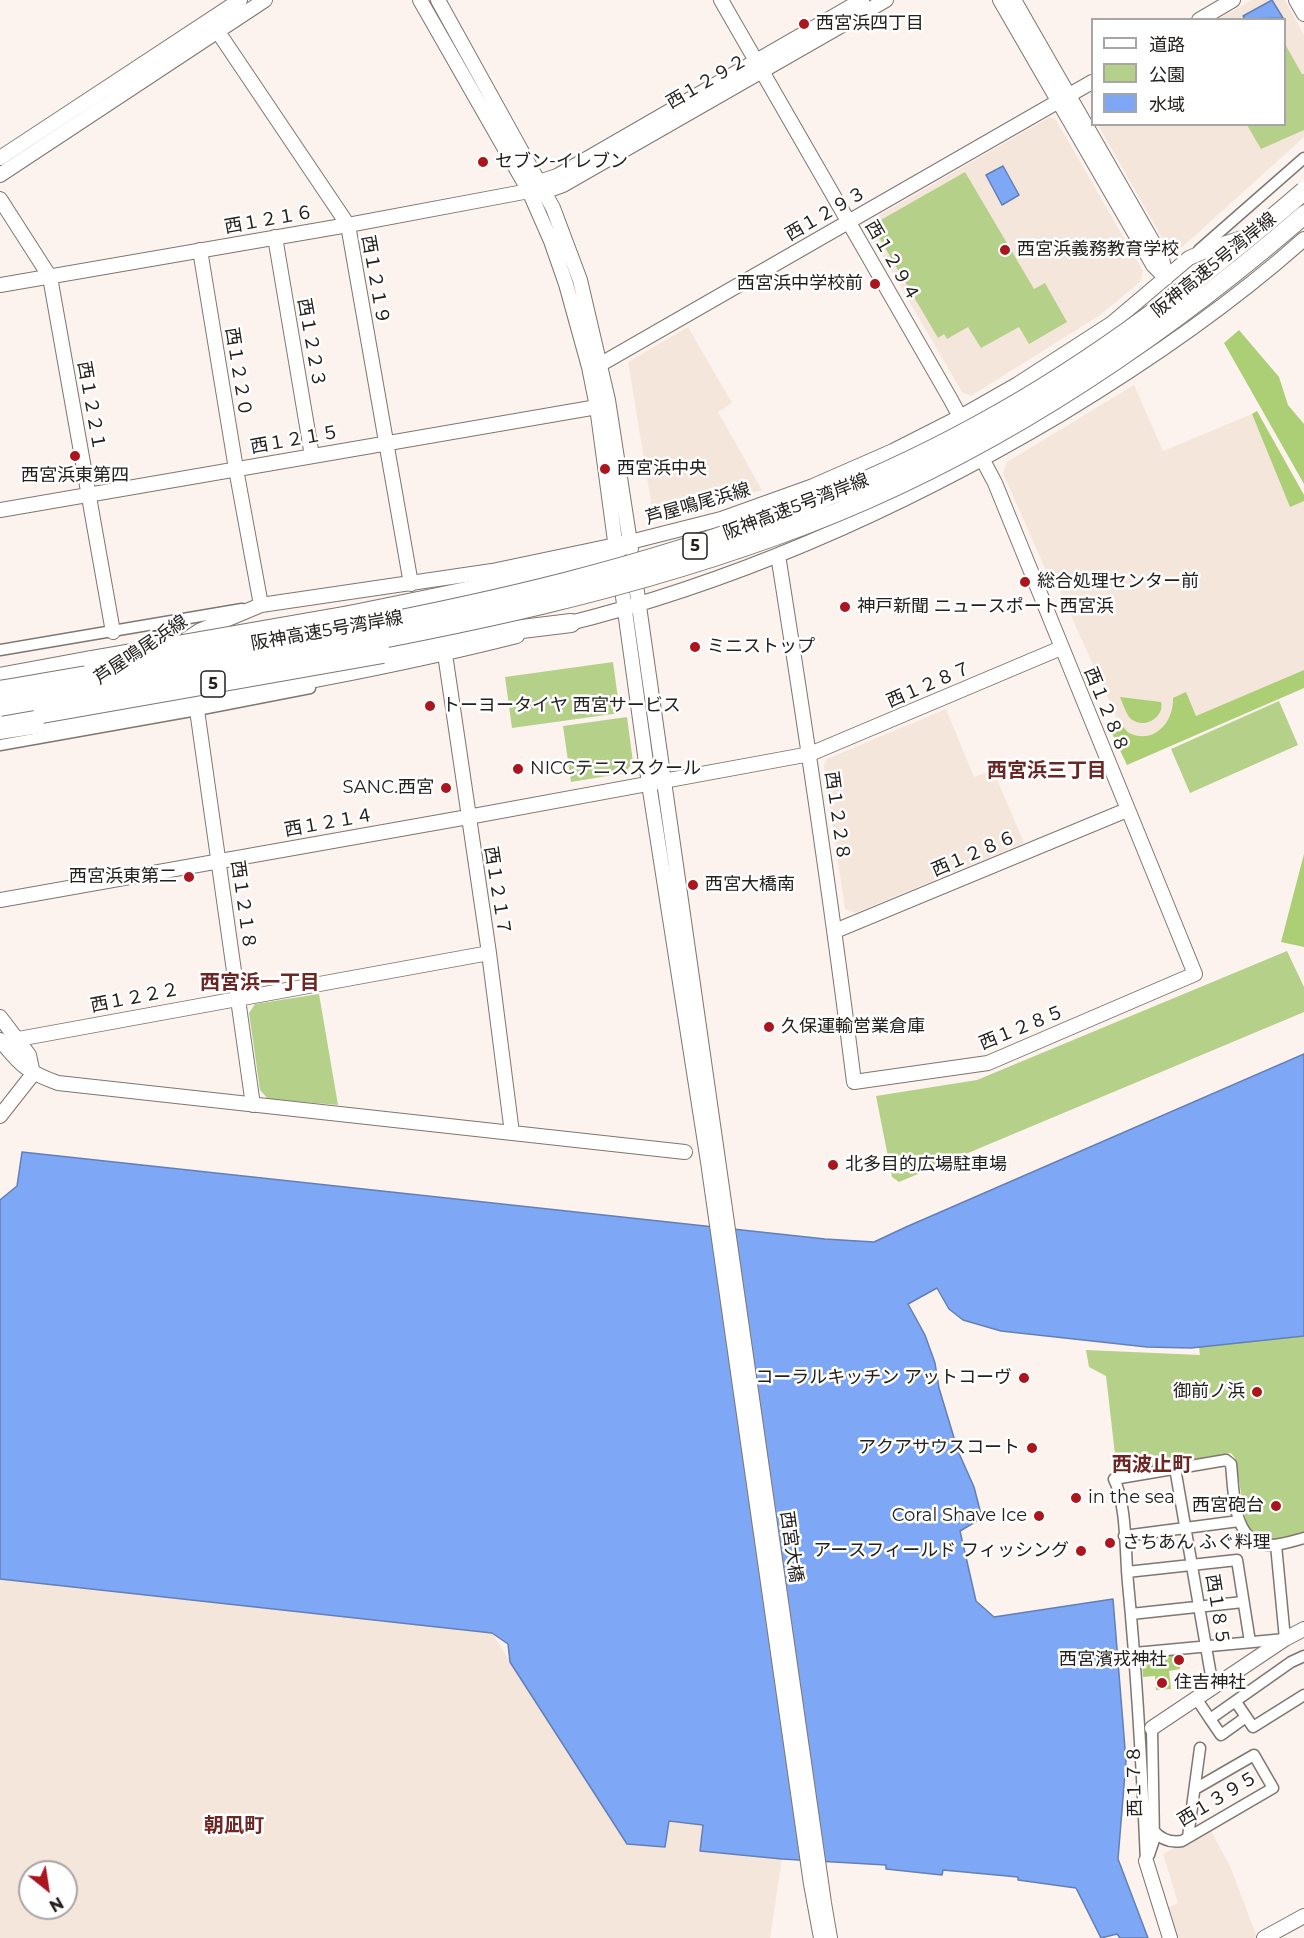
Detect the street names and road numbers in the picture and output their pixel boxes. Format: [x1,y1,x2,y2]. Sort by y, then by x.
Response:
street label: 西１２９２ [663,50,751,114]
street label: 西１２９３ [782,182,870,246]
street label: 西１２１６ [223,202,315,238]
street label: 阪神高速5号湾岸線 [1147,208,1281,322]
street label: 西１２９４ [860,217,924,305]
street label: 西１２１９ [357,234,393,326]
street label: 西１２２３ [293,297,329,389]
street label: 西１２２０ [220,326,256,418]
street label: 西１２２１ [73,360,109,452]
street label: 西１２１５ [249,422,341,458]
street label: 阪神高速5号湾岸線 [720,469,872,545]
street label: 芦屋鳴尾浜線 [643,479,753,529]
road number: 5 [683,533,707,559]
street label: 阪神高速5号湾岸線 [249,607,405,655]
street label: 芦屋鳴尾浜線 [90,611,192,689]
street label: 西１２８７ [883,657,975,713]
street label: 西１２８８ [1079,664,1133,756]
road number: 5 [201,671,225,697]
street label: 西１２２８ [820,770,854,862]
street label: 西１２１４ [283,805,375,841]
street label: 西１２８６ [928,826,1020,882]
street label: 西１２１７ [479,845,515,937]
street label: 西１２１８ [226,859,260,951]
street label: 西１２２２ [89,979,181,1017]
street label: 西１２８５ [976,1001,1068,1055]
street label: 西宮大橋 [775,1510,807,1584]
street label: 西１８５ [1201,1573,1233,1647]
street label: 西１７８ [1124,1745,1146,1817]
street label: 西１３９５ [1174,1767,1262,1831]

